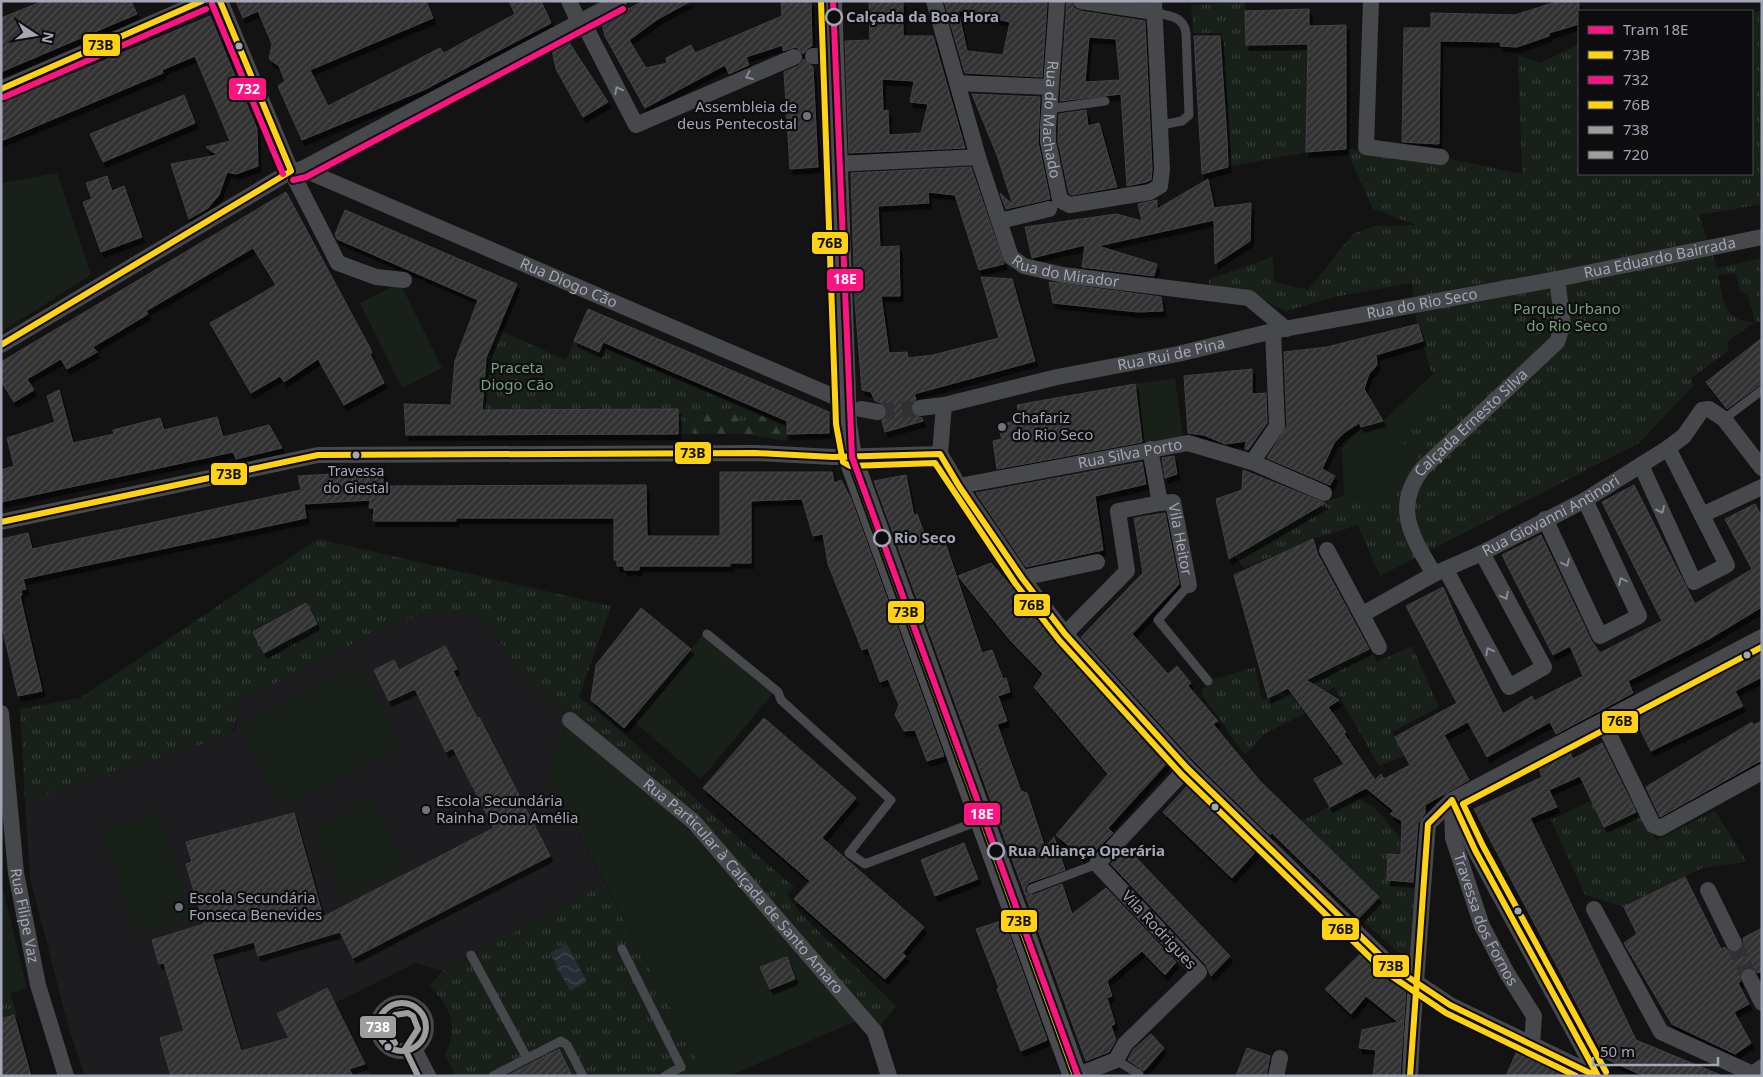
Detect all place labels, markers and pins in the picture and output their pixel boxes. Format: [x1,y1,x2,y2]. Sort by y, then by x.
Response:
place label: Calçada da Boa Hora [846,6,999,26]
marker: Calçada da Boa Hora [825,8,843,26]
unlabelled marker [234,41,244,51]
place label: Assembleia de deus Pentecostal [677,96,797,133]
marker: Assembleia de deus Pentecostal [801,110,813,122]
place label: Chafariz do Rio Seco [1012,407,1093,444]
marker: Chafariz do Rio Seco [996,421,1008,433]
marker: Travessa do Giestal [351,450,361,460]
place label: Travessa do Giestal [323,461,389,497]
place label: Rio Seco [894,527,956,547]
marker: Rio Seco [873,529,891,547]
unlabelled marker [1742,650,1752,660]
place label: Escola Secundária Rainha Dona Amélia [436,790,578,827]
unlabelled marker [1210,802,1220,812]
marker: Escola Secundária Rainha Dona Amélia [420,804,432,816]
place label: Rua Aliança Operária [1008,840,1165,860]
marker: Rua Aliança Operária [987,842,1005,860]
place label: Escola Secundária Fonseca Benevides [189,887,322,924]
marker: Escola Secundária Fonseca Benevides [173,901,185,913]
unlabelled marker [1513,906,1523,916]
unlabelled marker [383,1042,393,1052]

